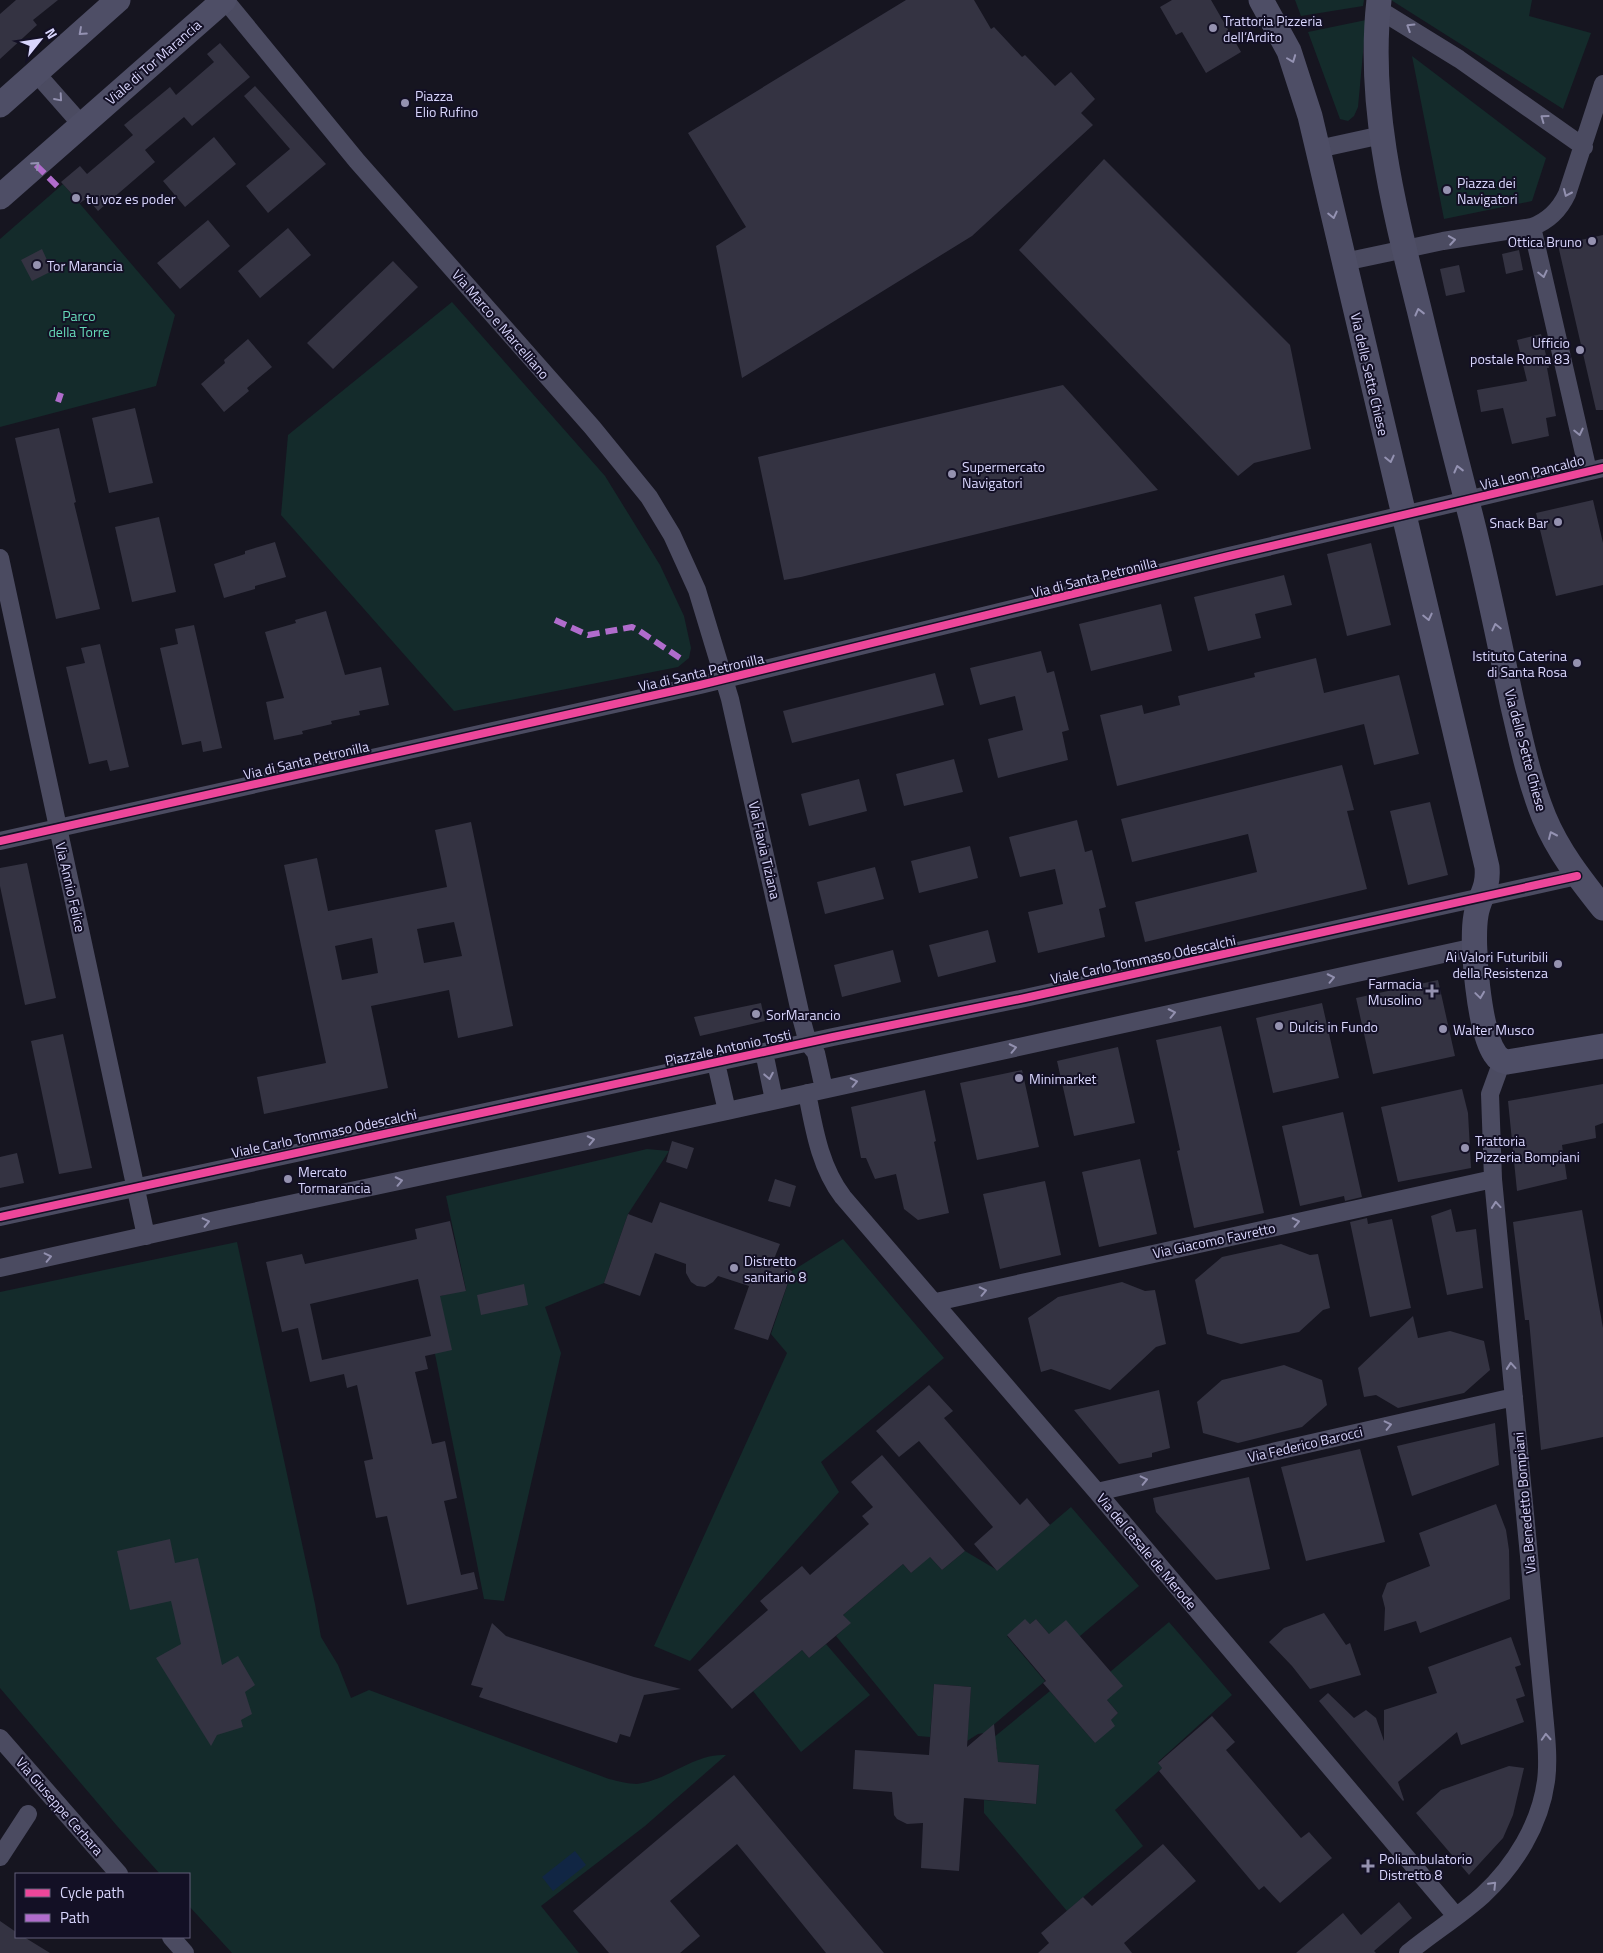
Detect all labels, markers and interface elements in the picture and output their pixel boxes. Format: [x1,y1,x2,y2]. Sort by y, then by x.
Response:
place label: Trattoria Pizzeria dell‘Ardito [1223,10,1322,47]
street label: Viale di Tor Marancia [100,14,206,110]
north arrow [15,15,65,65]
marker: Trattoria Pizzeria dell‘Ardito [1207,22,1219,34]
text: N [40,24,63,43]
one-way arrow [1406,24,1415,34]
one-way arrow [78,27,87,36]
one-way arrow [1286,54,1296,62]
place label: Piazza Elio Rufino [415,85,478,122]
one-way arrow [53,93,62,102]
marker: Piazza Elio Rufino [399,97,411,109]
one-way arrow [1541,116,1550,124]
one-way arrow [31,161,40,170]
place label: Piazza dei Navigatori [1457,172,1518,209]
marker: Piazza dei Navigatori [1441,184,1453,196]
place label: tu voz es poder [86,188,176,209]
one-way arrow [1563,188,1574,197]
marker: tu voz es poder [70,192,82,204]
one-way arrow [1327,211,1338,220]
place label: Ottica Bruno [1508,231,1582,252]
one-way arrow [1448,235,1456,246]
marker: Ottica Bruno [1586,235,1598,247]
place label: Tor Marancia [47,255,123,276]
marker: Tor Marancia [31,259,43,271]
street label: Via Marco e Marcelliano [447,264,555,384]
one-way arrow [1537,270,1548,279]
park label: Parco della Torre [48,305,110,342]
one-way arrow [1415,308,1425,316]
street label: Via delle Sette Chiese [1346,310,1394,438]
place label: Ufficio postale Roma 83 [1470,332,1570,369]
marker: Ufficio postale Roma 83 [1574,344,1586,356]
one-way arrow [1573,428,1584,437]
street label: Via Leon Pancaldo [1478,449,1586,495]
one-way arrow [1384,454,1395,463]
place label: Supermercato Navigatori [962,456,1045,493]
one-way arrow [1454,466,1464,474]
marker: Supermercato Navigatori [946,468,958,480]
place label: Snack Bar [1490,512,1548,533]
marker: Snack Bar [1552,516,1564,528]
street label: Via di Santa Petronilla [1029,551,1159,603]
one-way arrow [1422,612,1433,621]
one-way arrow [1491,623,1502,632]
place label: Istituto Caterina di Santa Rosa [1472,645,1567,682]
street label: Via di Santa Petronilla [636,647,766,697]
marker: Istituto Caterina di Santa Rosa [1571,657,1583,669]
street label: Via delle Sette Chiese [1500,686,1552,814]
street label: Via di Santa Petronilla [241,735,371,785]
street label: Via Flavia Tiziana [744,799,786,901]
one-way arrow [1547,831,1558,840]
street label: Via Annio Felice [50,840,92,934]
street label: Viale Carlo Tommaso Odescalchi [1048,929,1238,989]
place label: Ai Valori Futuribili della Resistenza [1446,946,1548,983]
marker: Ai Valori Futuribili della Resistenza [1552,958,1564,970]
one-way arrow [1326,973,1335,984]
place label: Farmacia Musolino [1368,973,1422,1010]
marker: Farmacia Musolino [1426,985,1438,997]
one-way arrow [1474,991,1484,999]
place label: SorMarancio [766,1004,841,1025]
marker: SorMarancio [750,1008,762,1020]
one-way arrow [1167,1008,1176,1019]
place label: Dulcis in Fundo [1289,1016,1378,1037]
place label: Walter Musco [1453,1019,1534,1040]
marker: Dulcis in Fundo [1273,1020,1285,1032]
street label: Piazzale Antonio Tosti [663,1023,793,1071]
marker: Walter Musco [1437,1023,1449,1035]
one-way arrow [1009,1043,1018,1054]
place label: Minimarket [1029,1068,1097,1089]
one-way arrow [764,1072,774,1080]
marker: Minimarket [1013,1072,1025,1084]
one-way arrow [850,1078,859,1088]
street label: Viale Carlo Tommaso Odescalchi [229,1103,419,1163]
place label: Trattoria Pizzeria Bompiani [1475,1130,1580,1167]
one-way arrow [586,1135,595,1146]
marker: Trattoria Pizzeria Bompiani [1459,1142,1471,1154]
place label: Mercato Tormarancia [298,1161,371,1198]
marker: Mercato Tormarancia [282,1173,294,1185]
one-way arrow [395,1176,404,1187]
one-way arrow [1490,1200,1501,1208]
one-way arrow [202,1217,211,1228]
street label: Via Giacomo Favretto [1151,1217,1277,1263]
one-way arrow [1291,1218,1300,1228]
place label: Distretto sanitario 8 [744,1250,806,1287]
one-way arrow [43,1252,52,1263]
marker: Distretto sanitario 8 [728,1262,740,1274]
one-way arrow [979,1287,988,1297]
one-way arrow [1506,1362,1517,1370]
one-way arrow [1384,1420,1393,1431]
street label: Via Federico Barocci [1245,1421,1365,1467]
street label: Via Benedetto Bompiani [1507,1431,1541,1575]
one-way arrow [1140,1475,1149,1486]
street label: Via del Casale de Merode [1092,1488,1202,1614]
one-way arrow [1540,1733,1551,1741]
street label: Via Giuseppe Cerbara [11,1752,109,1860]
place label: Poliambulatorio Distretto 8 [1379,1848,1472,1885]
marker: Poliambulatorio Distretto 8 [1361,1859,1375,1873]
legend [15,1873,190,1938]
text: Cycle path [60,1881,125,1904]
one-way arrow [1487,1882,1496,1891]
text: Path [60,1906,90,1929]

